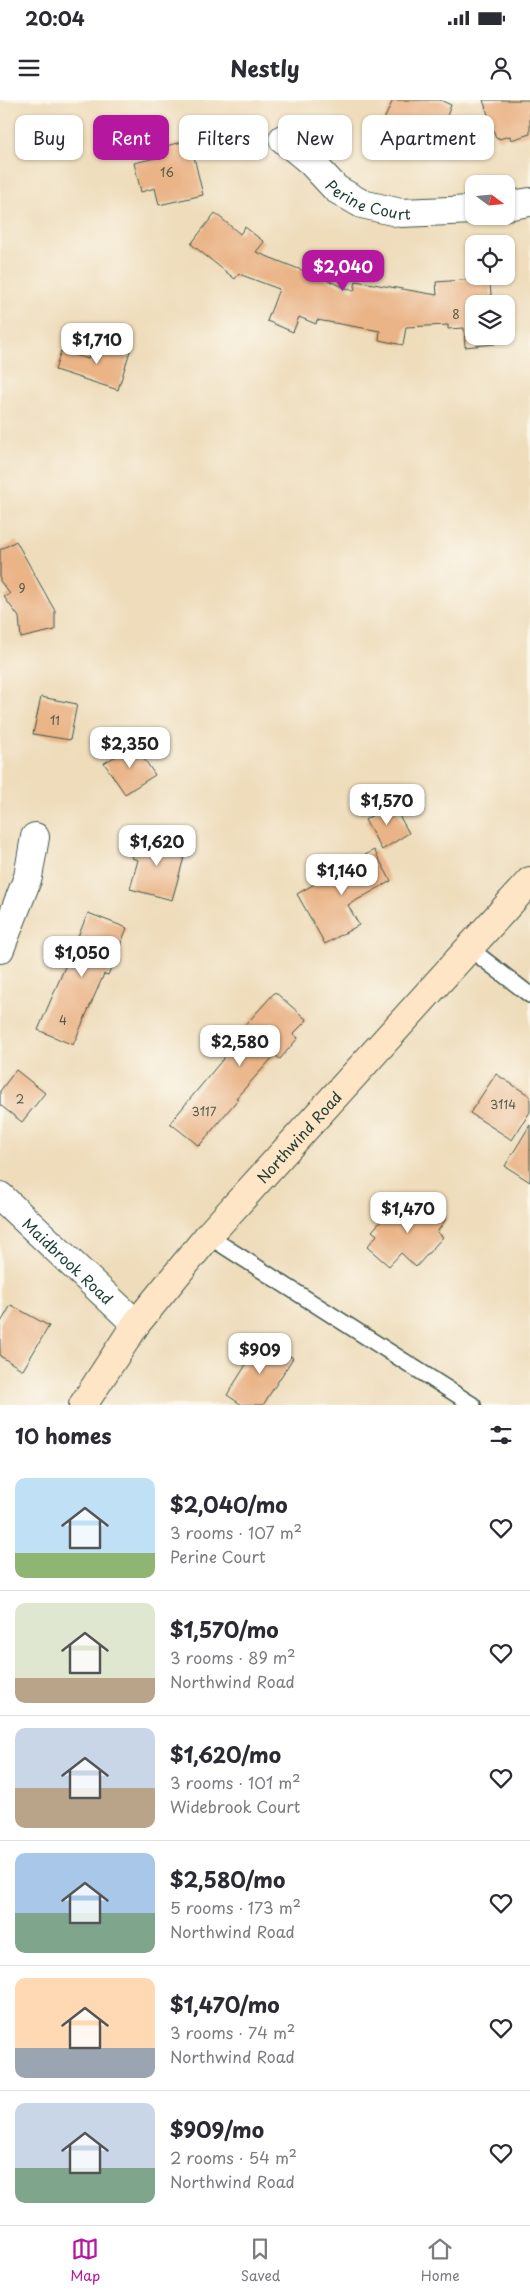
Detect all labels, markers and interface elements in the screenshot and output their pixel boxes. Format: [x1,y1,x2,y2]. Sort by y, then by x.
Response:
text: 20:04 [25,4,85,32]
text: Nestly [230,51,300,84]
icon: menu [15,54,43,82]
icon: person [487,54,515,82]
chip: Buy [15,115,83,160]
chip: Rent [93,115,169,160]
chip: Filters [179,115,268,160]
chip: New [278,115,352,160]
chip: Apartment [362,115,494,160]
house number: 16 [160,163,174,181]
street label: Perine Court [321,174,411,225]
north arrow [465,175,515,225]
map controls [465,175,515,345]
button: locate [465,235,515,285]
pin: $2,040 [302,250,384,292]
text: $2,040 [313,254,373,278]
button: layers [465,295,515,345]
house number: 8 [452,305,460,323]
pin: $1,710 [56,322,138,365]
text: $1,710 [72,327,122,351]
house number: 9 [18,579,26,597]
house number: 11 [50,711,60,729]
pin: $2,350 [89,726,171,769]
text: $2,350 [101,731,159,755]
pin: $1,570 [346,784,428,826]
text: $1,570 [361,788,413,812]
pin: $1,620 [116,824,198,867]
text: $1,620 [130,829,184,853]
pin: $1,140 [301,854,383,896]
text: $1,140 [317,858,367,882]
pin: $1,050 [41,936,123,978]
text: $1,050 [54,940,110,964]
house number: 4 [59,1011,67,1029]
pin: $2,580 [199,1024,281,1067]
text: $2,580 [211,1029,269,1053]
street label: Northwind Road [250,1085,346,1188]
house number: 2 [16,1090,24,1108]
house number: 3114 [490,1095,516,1113]
house number: 3117 [191,1102,217,1120]
pin: $1,470 [367,1192,449,1234]
text: $1,470 [381,1196,435,1220]
street label: Maidbrook Road [18,1212,119,1309]
pin: $909 [230,1332,290,1375]
text: $909 [239,1337,281,1361]
text: 10 homes [15,1419,112,1451]
icon: filters [487,1421,515,1449]
text: $2,040/mo [170,1488,288,1520]
icon: home [55,1498,115,1558]
icon: heart [487,1514,515,1542]
text: 3 rooms · 107 m² [170,1520,302,1544]
text: Perine Court [170,1544,265,1568]
text: $1,570/mo [170,1613,279,1645]
icon: home [55,1623,115,1683]
icon: heart [487,1639,515,1667]
text: 3 rooms · 89 m² [170,1645,295,1669]
text: Northwind Road [170,1669,295,1693]
text: $1,620/mo [170,1738,281,1770]
icon: home [55,1748,115,1808]
icon: heart [487,1764,515,1792]
text: 3 rooms · 101 m² [170,1770,301,1794]
text: Widebrook Court [170,1794,300,1818]
text: $2,580/mo [170,1863,285,1895]
icon: home [55,1873,115,1933]
icon: heart [487,1889,515,1917]
text: 5 rooms · 173 m² [170,1895,301,1919]
text: Northwind Road [170,1919,295,1943]
text: $1,470/mo [170,1988,280,2020]
icon: home [55,1998,115,2058]
icon: heart [487,2014,515,2042]
text: 3 rooms · 74 m² [170,2020,295,2044]
text: Northwind Road [170,2044,295,2068]
text: $909/mo [170,2113,264,2145]
icon: home [55,2123,115,2183]
icon: heart [487,2139,515,2167]
text: 2 rooms · 54 m² [170,2145,297,2169]
text: Northwind Road [170,2169,295,2193]
tab: Map [70,2235,100,2286]
tab: Saved [241,2235,280,2286]
tab: Home [421,2235,460,2286]

